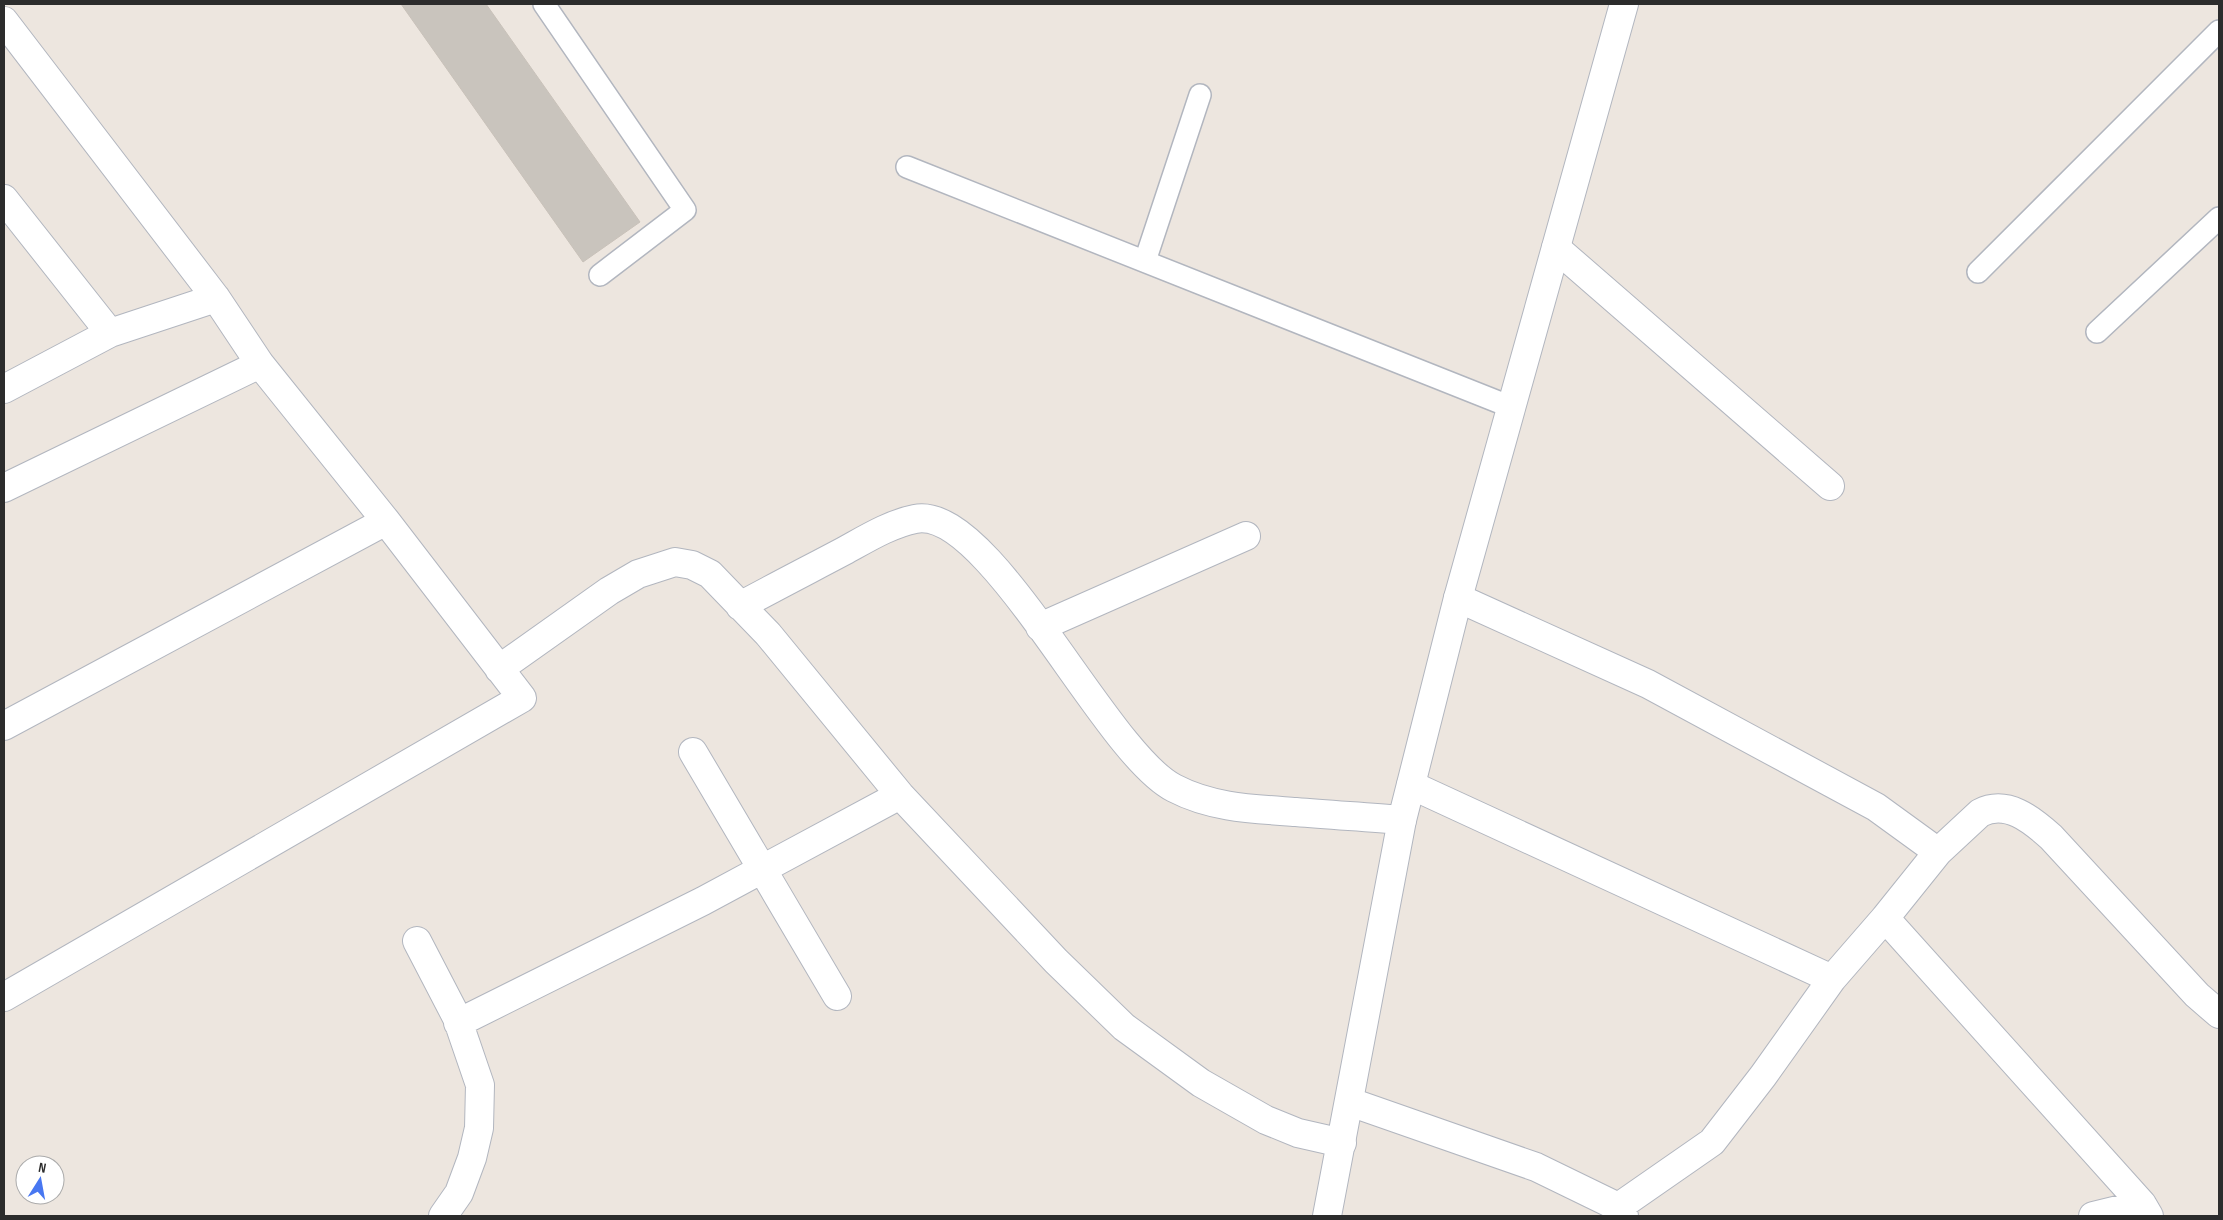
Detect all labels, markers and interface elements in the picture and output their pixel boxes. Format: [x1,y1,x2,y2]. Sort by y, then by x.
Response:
north arrow [15,1155,65,1205]
text: N [37,1159,48,1177]

